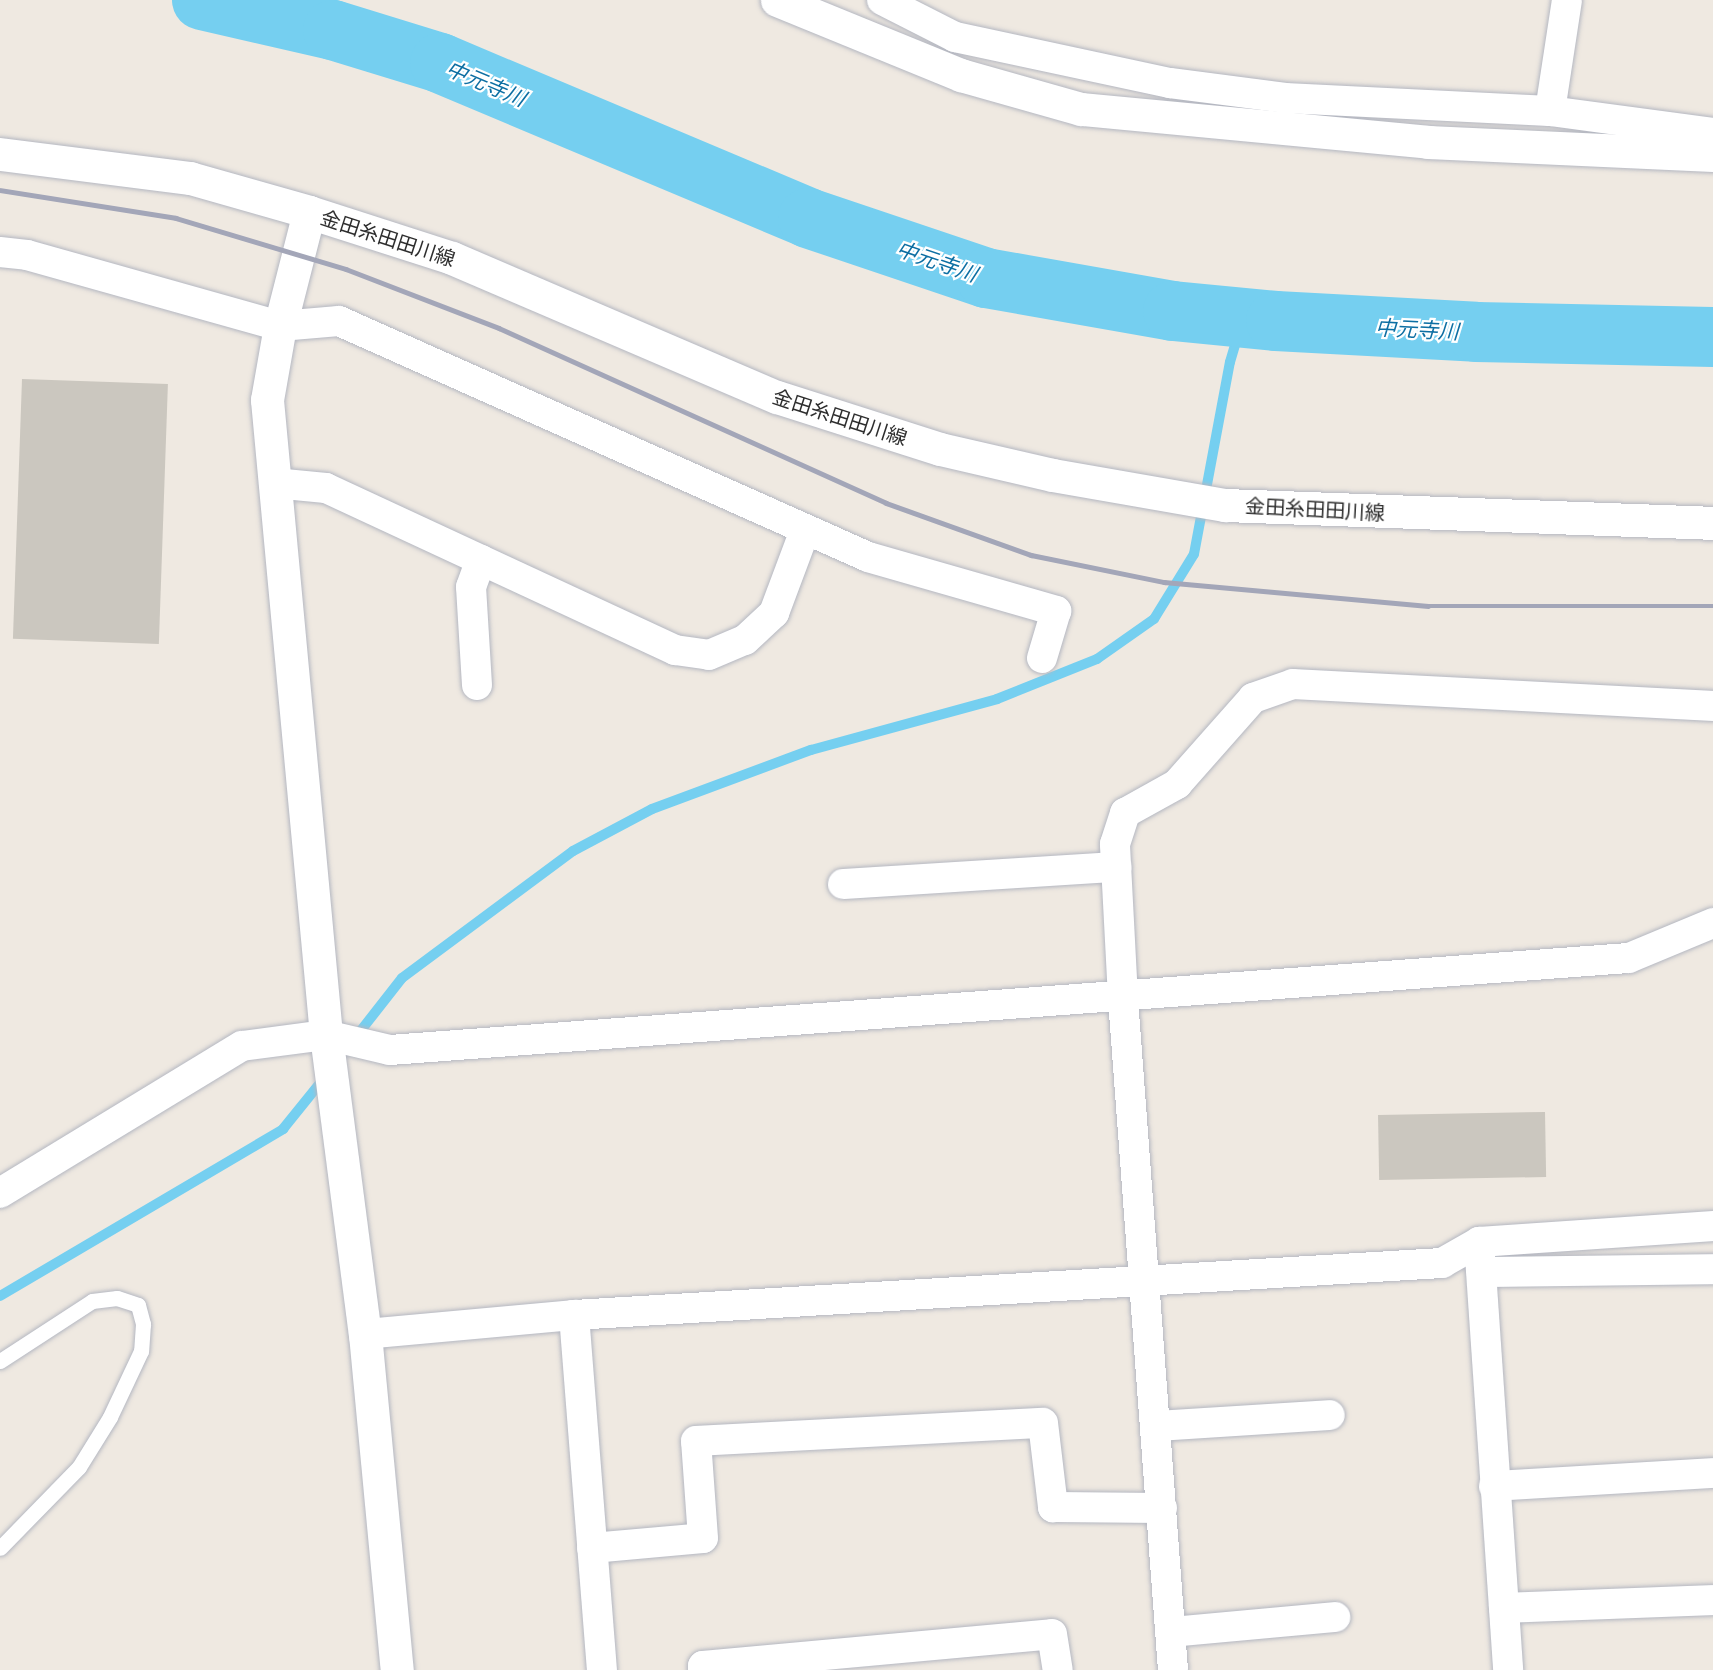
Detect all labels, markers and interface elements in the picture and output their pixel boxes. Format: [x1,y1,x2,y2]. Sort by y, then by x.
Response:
water label: 中元寺川 [442,55,530,111]
street label: 金田糸田田川線 [318,205,458,271]
water label: 中元寺川 [893,235,981,287]
water label: 中元寺川 [1374,314,1460,344]
street label: 金田糸田田川線 [770,384,910,450]
street label: 金田糸田田川線 [1244,493,1386,525]

